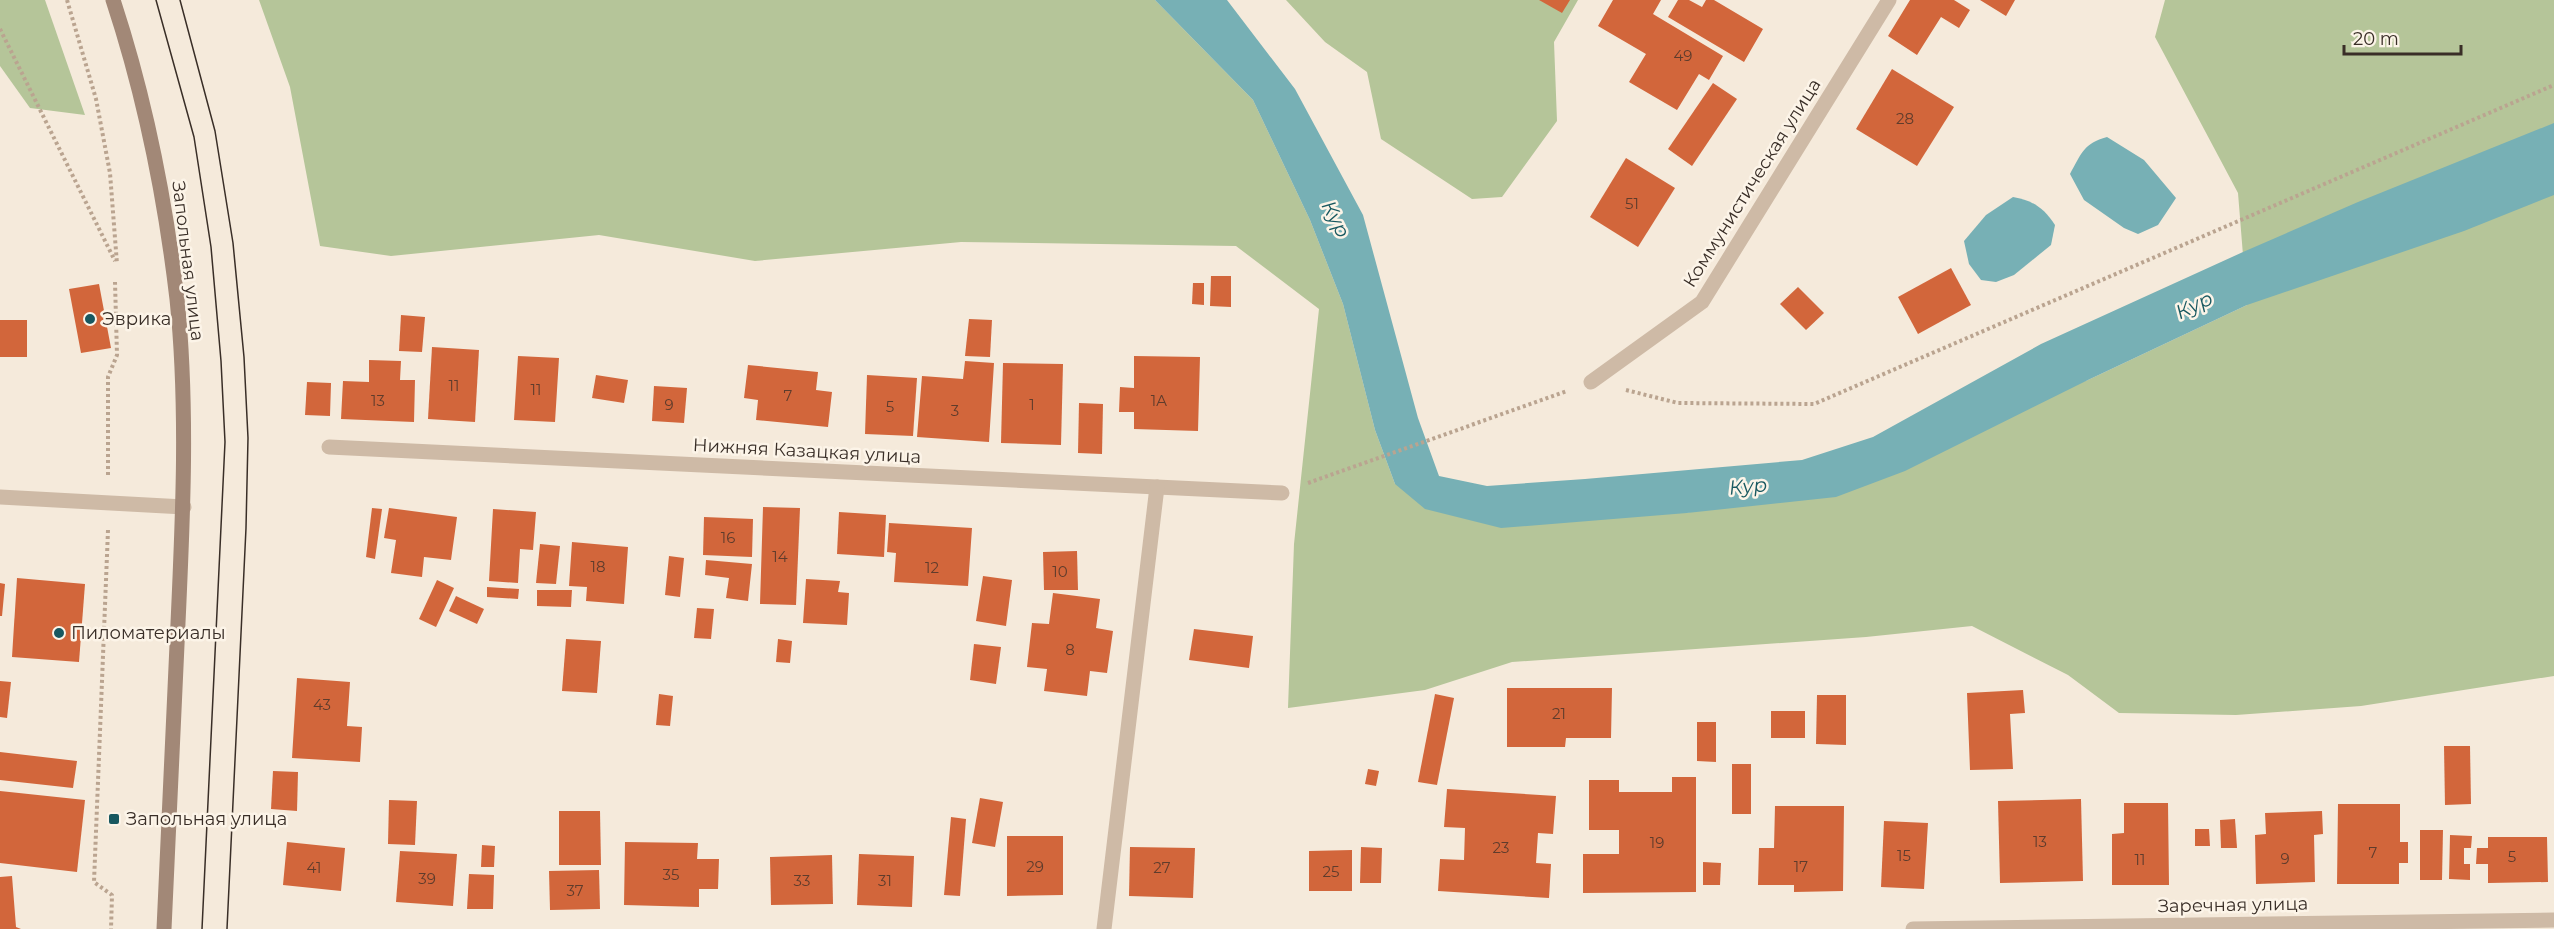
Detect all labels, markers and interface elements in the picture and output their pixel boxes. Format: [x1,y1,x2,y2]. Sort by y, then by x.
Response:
scale bar [2344,18,2461,56]
text: 20 m [2353,28,2399,50]
house number: 49 [1674,46,1692,65]
street label: Коммунистическая улица [1679,75,1825,291]
house number: 28 [1896,109,1914,128]
street label: Запольная улица [167,180,209,342]
house number: 51 [1625,194,1639,213]
water label: Кур [1317,196,1355,242]
water label: Кур [2171,286,2217,324]
place label: Эврика [102,308,171,330]
marker: Эврика [83,312,97,326]
house number: 11 [449,376,459,395]
house number: 11 [531,380,541,399]
house number: 7 [784,386,793,405]
house number: 13 [371,391,385,410]
house number: 1А [1151,391,1167,410]
house number: 9 [664,395,674,414]
house number: 1 [1029,395,1035,414]
house number: 5 [886,397,894,416]
house number: 3 [951,401,959,420]
street label: Нижняя Казацкая улица [692,434,922,468]
water label: Кур [1728,472,1768,500]
house number: 16 [721,528,735,547]
house number: 14 [772,547,788,566]
house number: 18 [591,557,606,576]
house number: 12 [925,558,939,577]
house number: 10 [1052,562,1068,581]
place label: Пиломатериалы [71,622,226,644]
marker: Пиломатериалы [52,626,66,640]
house number: 8 [1065,640,1075,659]
house number: 43 [313,695,331,714]
house number: 21 [1552,704,1566,723]
place label: Запольная улица [126,808,287,830]
marker: Запольная улица [107,812,121,826]
house number: 13 [2033,832,2047,851]
house number: 19 [1650,833,1664,852]
house number: 23 [1493,838,1509,857]
house number: 7 [2369,843,2378,862]
house number: 15 [1897,846,1911,865]
house number: 5 [2508,847,2516,866]
house number: 9 [2280,849,2290,868]
house number: 11 [2135,850,2145,869]
house number: 29 [1026,857,1044,876]
house number: 17 [1794,857,1808,876]
house number: 41 [307,858,321,877]
house number: 27 [1153,858,1171,877]
house number: 25 [1322,862,1340,881]
house number: 35 [663,865,679,884]
house number: 39 [418,869,436,888]
house number: 33 [794,871,810,890]
house number: 31 [878,871,892,890]
house number: 37 [566,881,584,900]
street label: Заречная улица [2158,893,2308,917]

